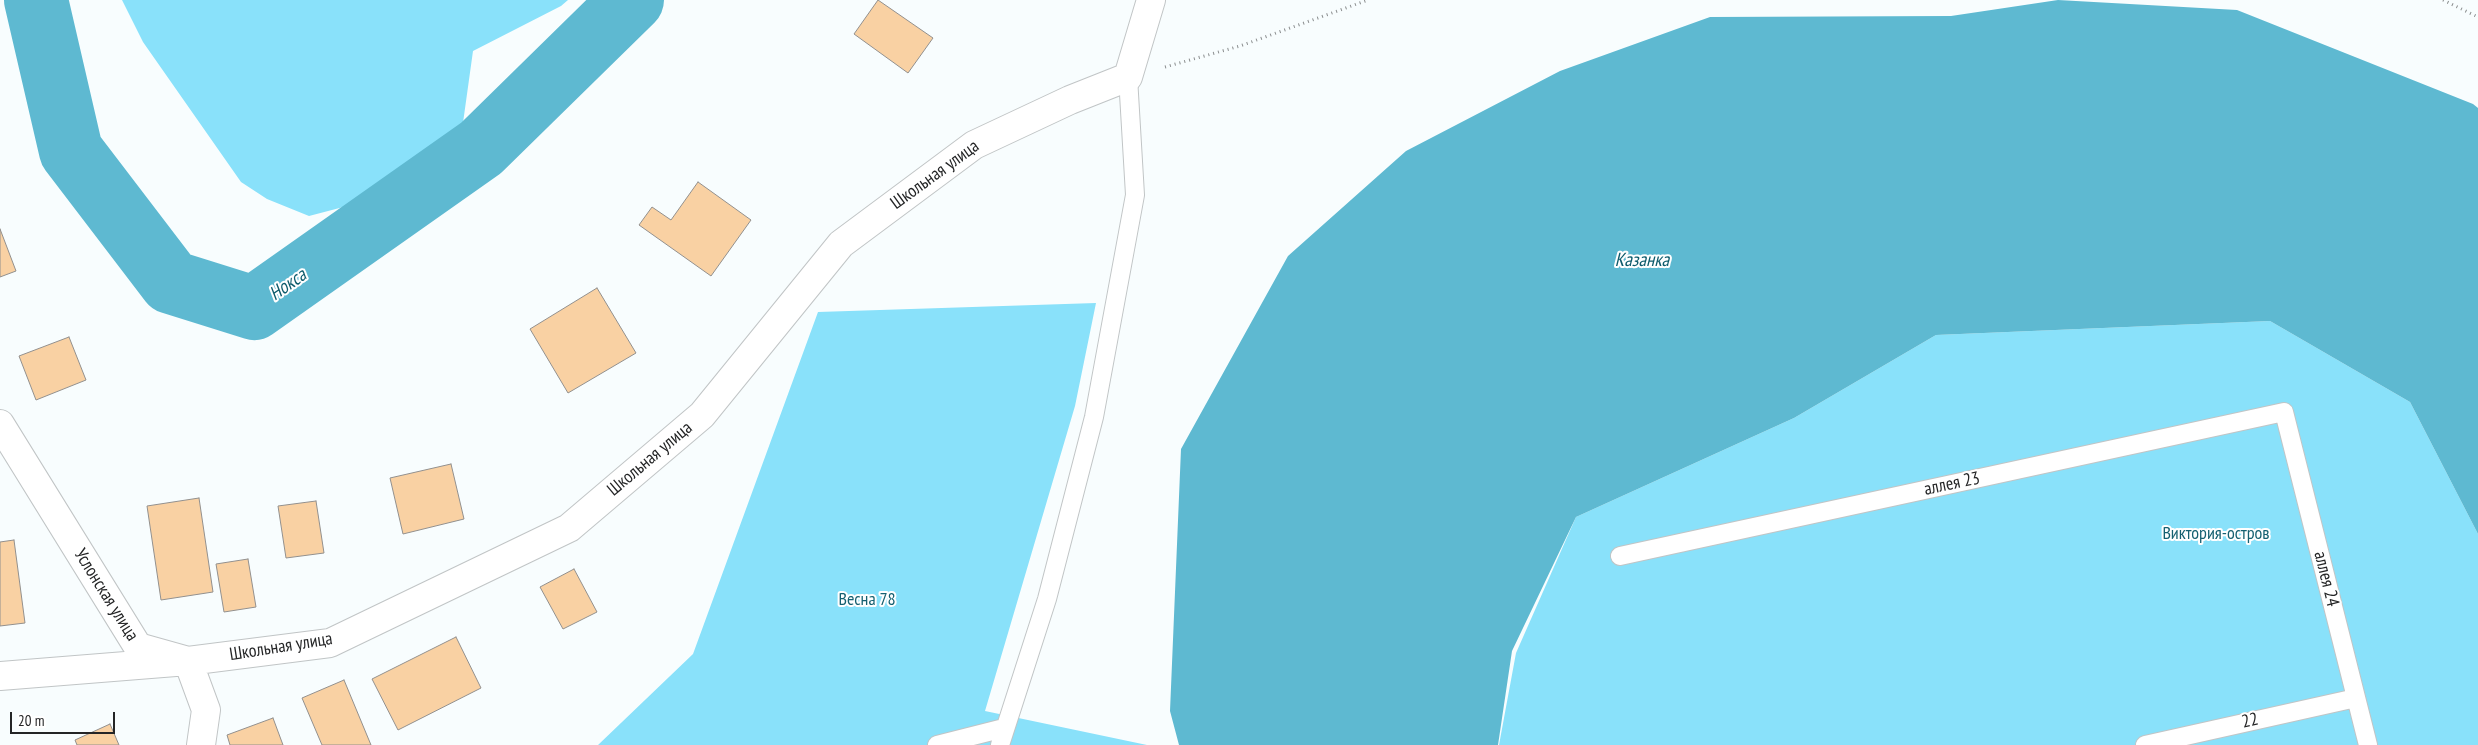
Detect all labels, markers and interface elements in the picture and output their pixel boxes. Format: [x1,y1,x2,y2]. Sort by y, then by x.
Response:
street label: Школьная улица [887,136,983,214]
water label: Казанка [1615,250,1669,272]
water label: Нокса [265,264,311,306]
street label: Школьная улица [603,417,697,501]
street label: аллея 23 [1922,468,1982,500]
park label: Виктория-остров [2162,523,2270,545]
street label: Услонская улица [69,545,143,645]
street label: аллея 24 [2309,549,2343,609]
park label: Весна 78 [838,589,896,611]
street label: Школьная улица [228,628,334,666]
scale bar [12,702,118,734]
street label: 22 [2240,709,2260,733]
text: 20 m [18,711,44,730]

